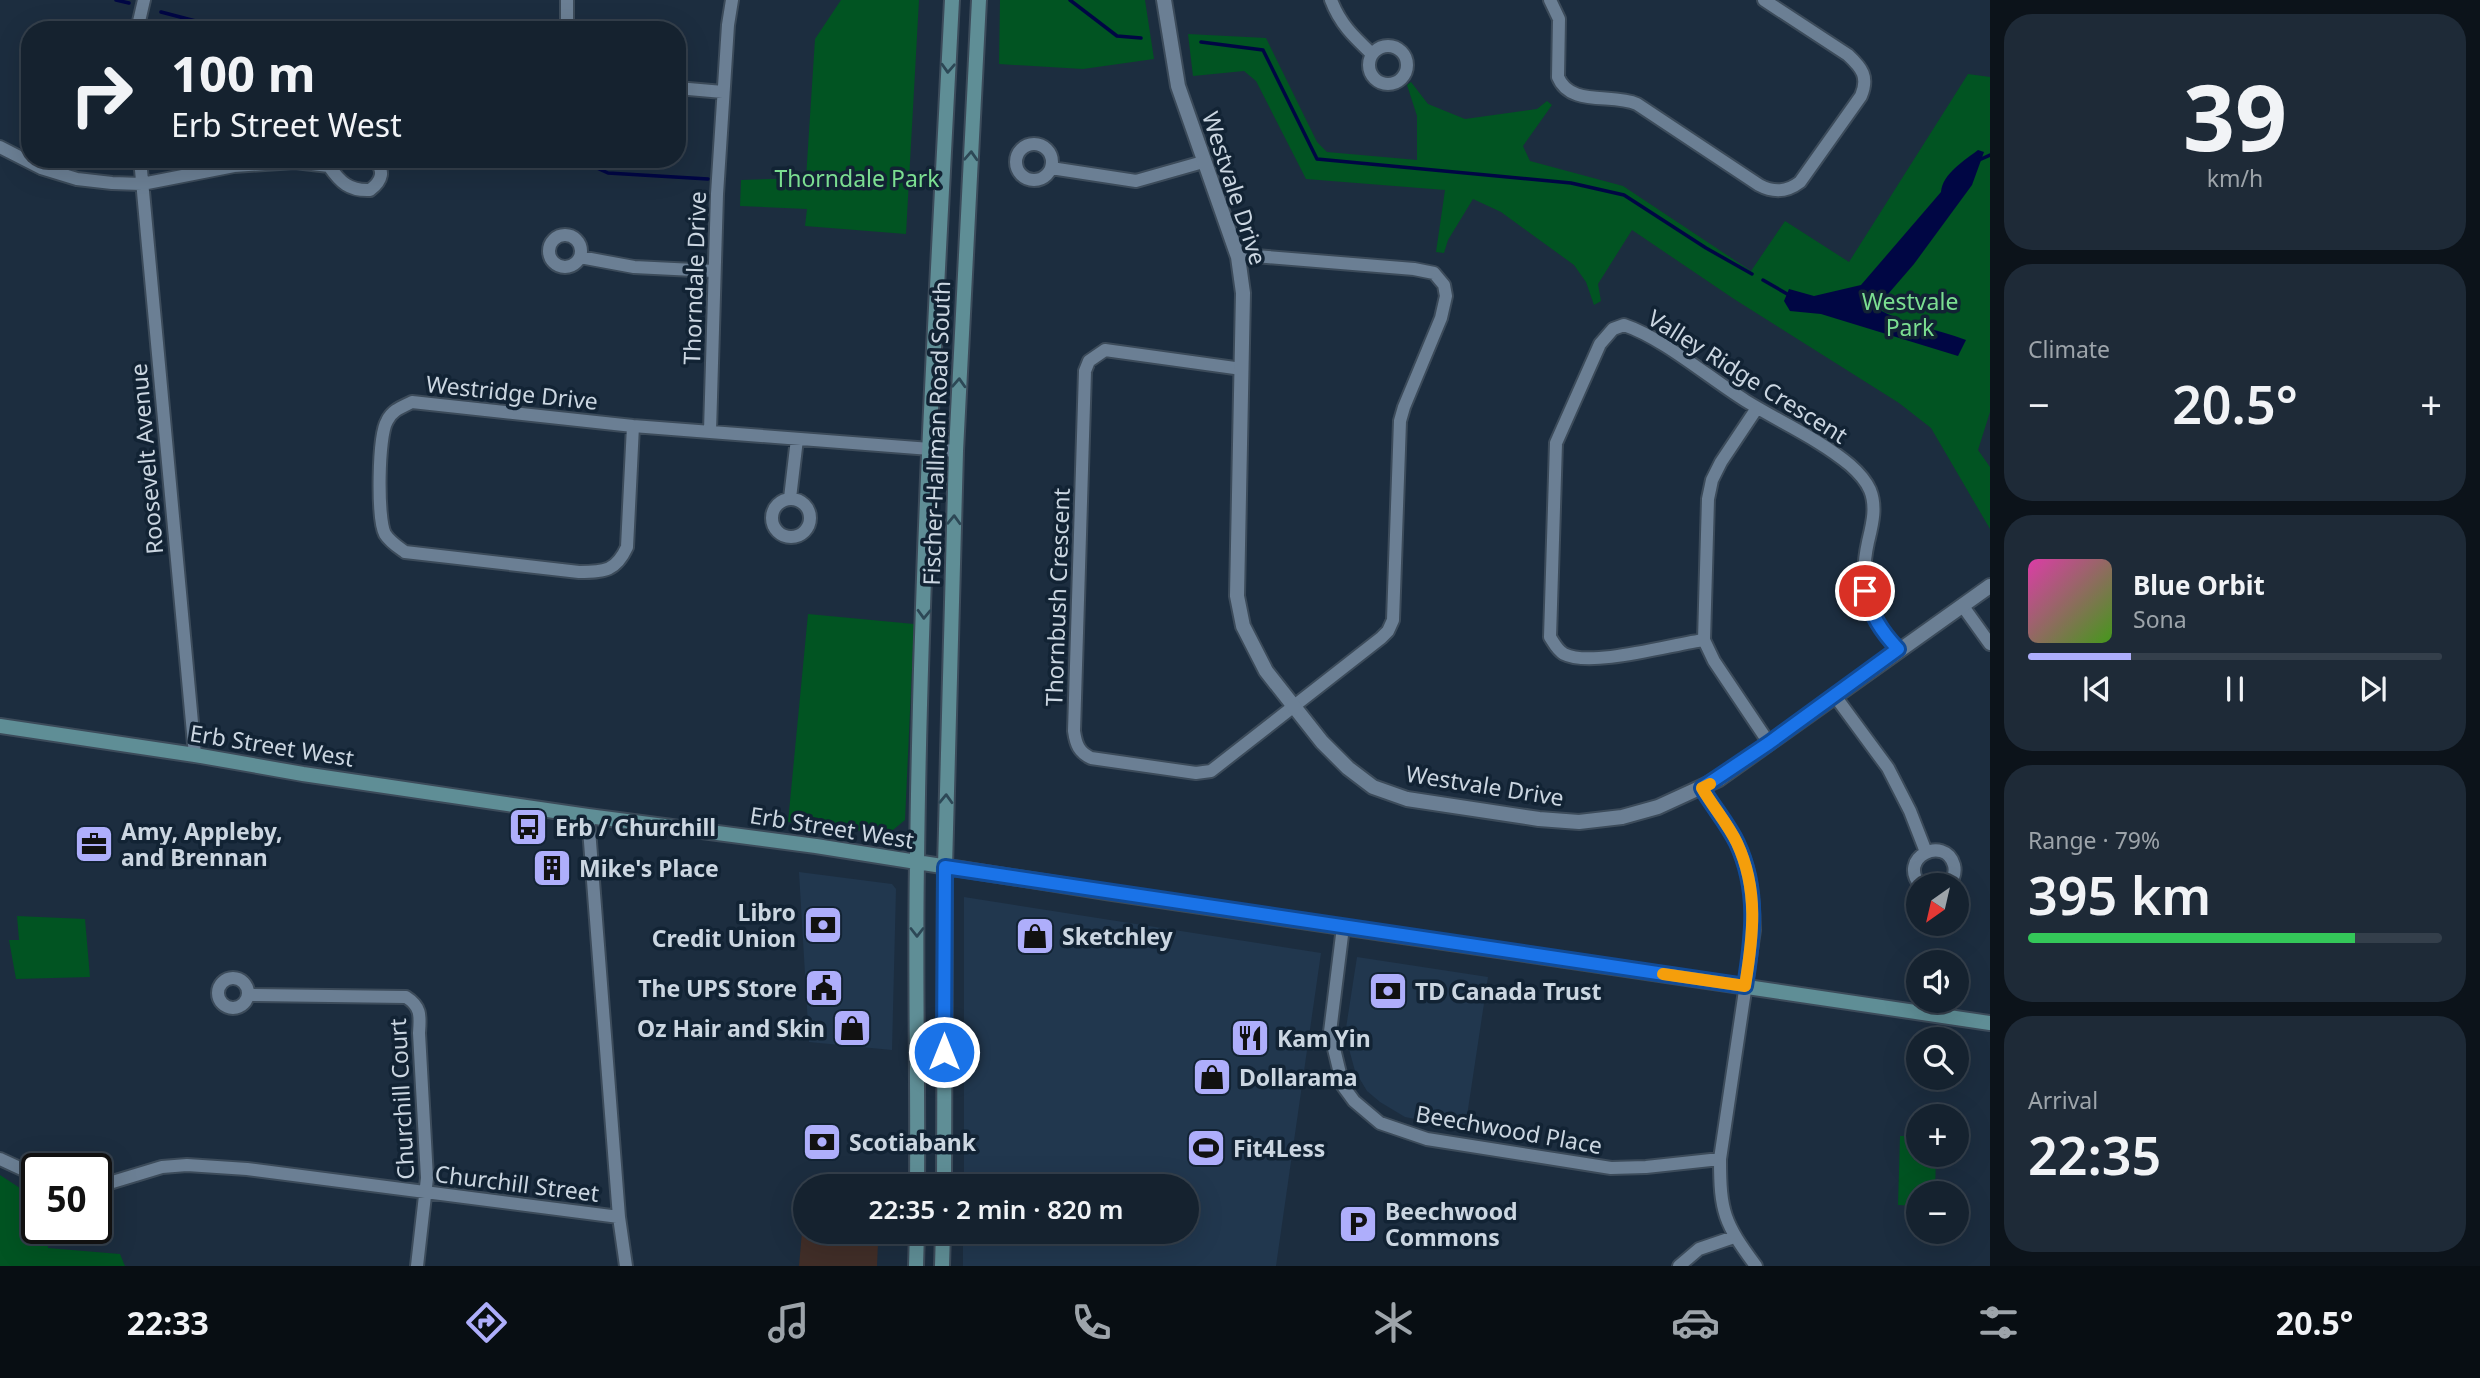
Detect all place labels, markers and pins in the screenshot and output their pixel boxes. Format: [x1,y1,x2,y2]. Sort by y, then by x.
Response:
pin [1835,561,1895,621]
bus stop icon: Erb / Churchill [507,806,549,848]
place label: Erb / Churchill [555,811,716,843]
place label: Amy, Appleby, and Brennan [121,815,283,873]
office icon: Amy, Appleby, and Brennan [73,823,115,865]
building icon: Mike's Place [531,847,573,889]
place label: Mike's Place [579,852,719,884]
place label: Libro Credit Union [652,896,796,954]
bank icon: Libro Credit Union [802,904,844,946]
shop icon: Sketchley [1014,915,1056,957]
place label: Sketchley [1062,920,1174,952]
public building icon: The UPS Store [803,967,845,1009]
bank icon: TD Canada Trust [1367,970,1409,1012]
place label: The UPS Store [638,972,797,1004]
place label: TD Canada Trust [1415,975,1602,1007]
shop icon: Oz Hair and Skin [831,1007,873,1049]
place label: Oz Hair and Skin [637,1012,825,1044]
restaurant icon: Kam Yin [1229,1017,1271,1059]
place label: Kam Yin [1277,1022,1371,1054]
shop icon: Dollarama [1191,1056,1233,1098]
place label: Dollarama [1239,1061,1358,1093]
bank icon: Scotiabank [801,1121,843,1163]
place label: Scotiabank [849,1126,977,1158]
sports icon: Fit4Less [1185,1127,1227,1169]
place label: Fit4Less [1233,1132,1325,1164]
place label: Beechwood Commons [1385,1195,1518,1253]
parking icon: Beechwood Commons [1337,1203,1379,1245]

